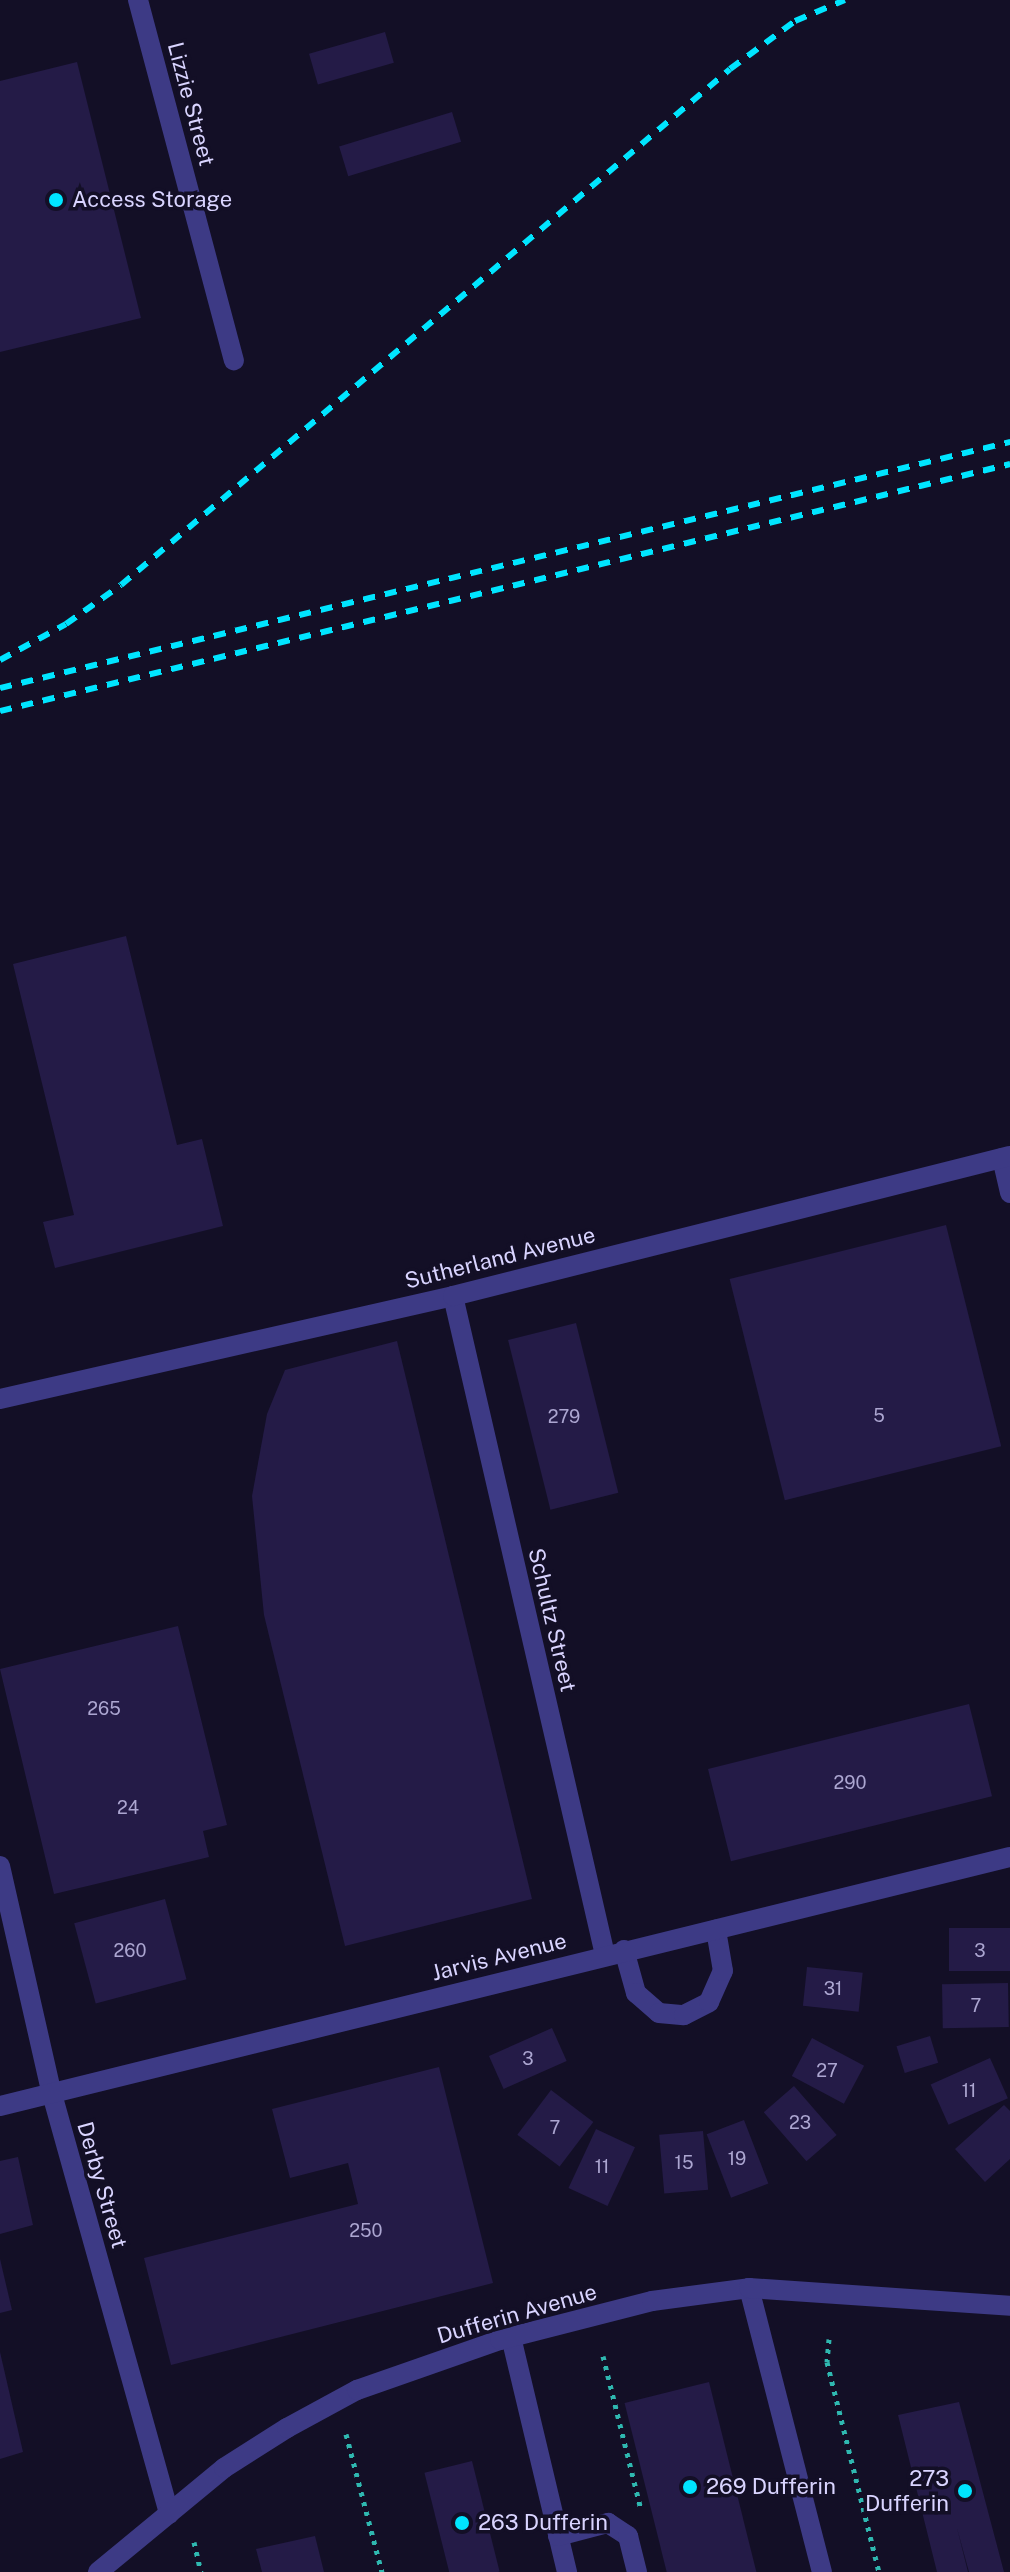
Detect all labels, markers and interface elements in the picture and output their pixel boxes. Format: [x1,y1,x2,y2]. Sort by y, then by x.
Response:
street label: Lizzie Street [162,39,220,169]
place label: Access Storage [72,187,232,213]
marker: Access Storage [47,191,65,209]
street label: Sutherland Avenue [402,1222,598,1294]
house number: 5 [873,1405,885,1427]
house number: 279 [548,1406,580,1428]
street label: Schultz Street [523,1546,581,1694]
house number: 265 [87,1698,121,1720]
house number: 290 [834,1772,866,1794]
house number: 24 [117,1797,139,1819]
street label: Jarvis Avenue [429,1927,569,1987]
house number: 260 [114,1940,146,1962]
house number: 3 [974,1940,986,1962]
house number: 31 [824,1978,842,2000]
house number: 7 [971,1995,981,2017]
house number: 3 [522,2048,534,2070]
house number: 27 [816,2060,838,2082]
house number: 11 [962,2080,976,2102]
house number: 23 [789,2112,811,2134]
house number: 7 [550,2117,560,2139]
street label: Derby Street [71,2119,133,2251]
house number: 19 [728,2148,746,2170]
house number: 15 [675,2152,693,2174]
house number: 11 [595,2156,609,2178]
house number: 250 [349,2220,383,2242]
street label: Dufferin Avenue [434,2279,600,2349]
place label: 273 Dufferin [865,2465,949,2516]
place label: 269 Dufferin [706,2474,836,2500]
marker: 269 Dufferin [681,2478,699,2496]
marker: 273 Dufferin [956,2482,974,2500]
place label: 263 Dufferin [478,2510,608,2536]
marker: 263 Dufferin [453,2514,471,2532]

